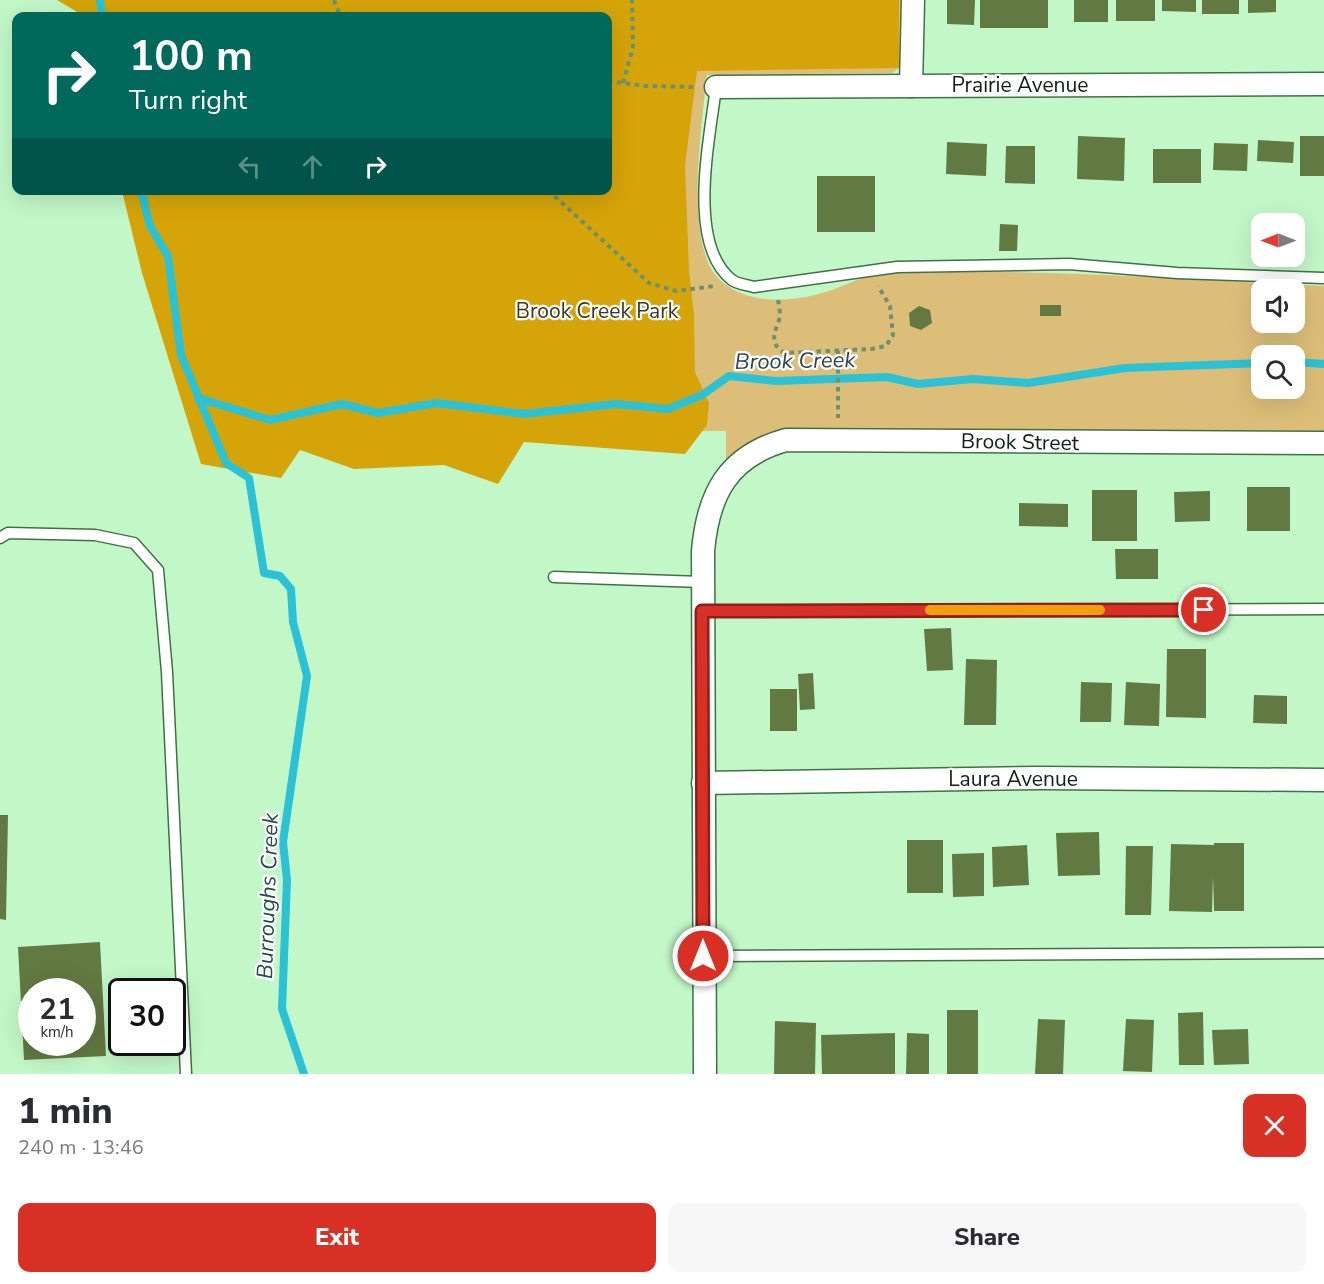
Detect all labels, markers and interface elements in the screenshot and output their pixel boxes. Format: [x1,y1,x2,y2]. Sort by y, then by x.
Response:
text: 100 m [129,28,253,85]
icon: right [30,36,108,114]
street label: Prairie Avenue [952,71,1088,99]
text: Turn right [129,82,247,119]
icon: left [233,150,266,183]
icon: ahead [296,150,329,183]
icon: right [359,150,392,183]
north arrow [1251,213,1305,267]
map controls [1251,213,1305,399]
button: sound [1251,279,1305,333]
park label: Brook Creek Park [516,297,679,325]
water label: Brook Creek [734,345,857,377]
button: search [1251,345,1305,399]
street label: Brook Street [961,427,1080,457]
pin [1178,584,1229,635]
icon: arrive [1187,593,1220,626]
street label: Laura Avenue [948,765,1078,793]
water label: Burroughs Creek [250,812,286,979]
position arrow [671,924,735,988]
speed limit sign: 30 [108,978,186,1056]
text: 21 [39,989,75,1030]
text: km/h [40,1022,74,1042]
text: 1 min [18,1087,113,1136]
button: close [1243,1094,1306,1157]
text: 240 m · 13:46 [18,1134,144,1161]
button: Exit [18,1203,656,1272]
button: Share [668,1203,1306,1272]

